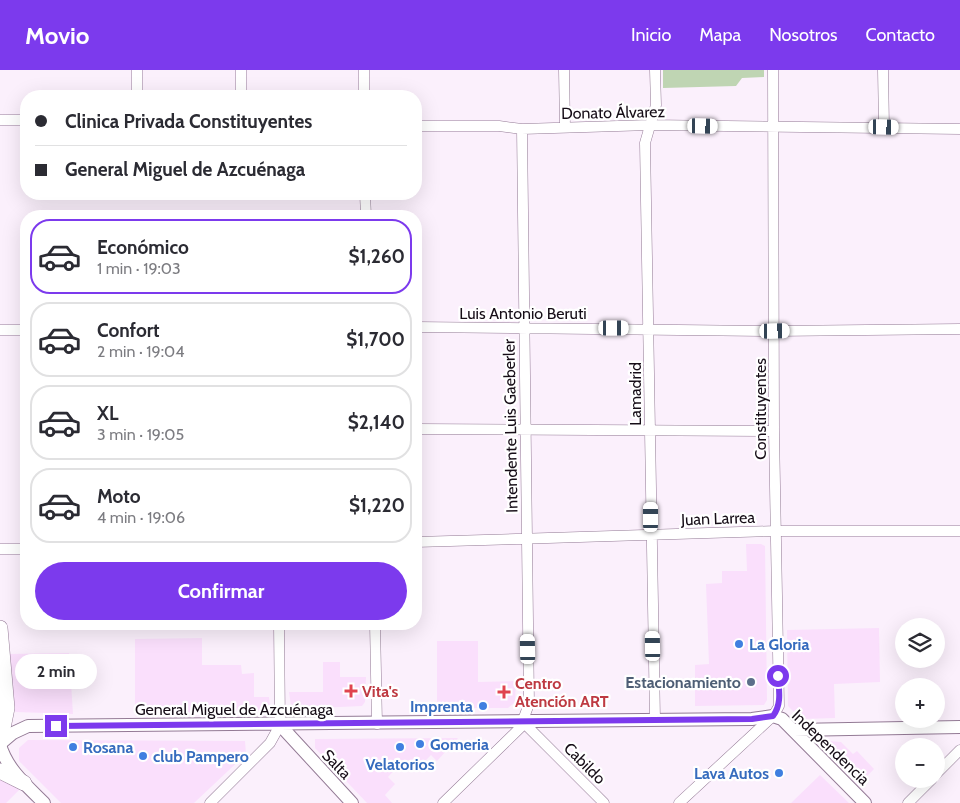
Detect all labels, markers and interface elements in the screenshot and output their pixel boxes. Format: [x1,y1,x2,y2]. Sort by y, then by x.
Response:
text: Movio [25,21,90,50]
text: Inicio [631,24,671,46]
text: Mapa [699,24,741,46]
text: Nosotros [769,24,838,46]
text: Contacto [866,24,935,46]
street label: Donato Álvarez [561,102,666,123]
text: Clinica Privada Constituyentes [65,110,312,133]
car [687,118,718,134]
car [868,119,899,135]
text: General Miguel de Azcuénaga [65,158,305,181]
icon: car [37,234,82,279]
text: Económico [97,236,189,259]
text: $1,260 [348,245,405,268]
text: 1 min · 19:03 [97,259,181,278]
street label: Luis Antonio Beruti [459,304,587,323]
icon: car [37,317,82,362]
text: Confort [97,319,160,342]
car [599,321,629,336]
car [759,323,790,339]
text: $1,700 [346,328,405,351]
street label: Intendente Luis Gaeberler [499,338,522,513]
text: 2 min · 19:04 [97,342,184,361]
street label: Constituyentes [751,358,770,460]
street label: Lamadrid [626,362,645,426]
icon: car [37,400,82,445]
text: XL [97,402,118,425]
text: $2,140 [348,411,405,434]
text: 3 min · 19:05 [97,425,184,444]
icon: car [37,483,82,528]
text: Moto [97,485,141,508]
text: $1,220 [349,494,405,517]
car [643,502,658,532]
text: 4 min · 19:06 [97,508,185,527]
street label: Juan Larrea [680,508,756,529]
button: Confirmar [35,562,407,620]
map controls [895,618,945,788]
button: layers [895,618,945,668]
car [645,631,660,661]
car [520,634,535,664]
place label: La Gloria [749,635,809,654]
marker: La Gloria [733,638,745,650]
callout: 2 min [15,654,97,688]
text: 2 min [37,662,75,681]
route start [767,665,789,687]
place label: Estacionamiento [625,673,741,692]
place label: Centro Atención ART [515,674,609,711]
marker: Estacionamiento [745,676,757,688]
button: + [895,678,945,728]
place label: Vita's [362,682,399,701]
marker: Vita's [344,684,358,698]
marker: Centro Atención ART [497,685,511,699]
place label: Imprenta [410,697,473,716]
street label: General Miguel de Azcuénaga [135,700,333,719]
marker: Imprenta [477,700,489,712]
street label: Independencia [788,706,874,789]
route end [45,715,67,737]
place label: Gomeria [430,735,489,754]
place label: Rosana [83,738,133,757]
marker: Gomeria [414,738,426,750]
button: − [895,738,945,788]
street label: Cabildo [560,739,610,788]
marker: Rosana [67,741,79,753]
marker: Velatorios [394,741,406,753]
street label: Salta [318,746,355,783]
place label: club Pampero [153,747,249,766]
marker: club Pampero [137,750,149,762]
place label: Velatorios [365,755,435,774]
place label: Lava Autos [694,764,769,783]
marker: Lava Autos [773,767,785,779]

